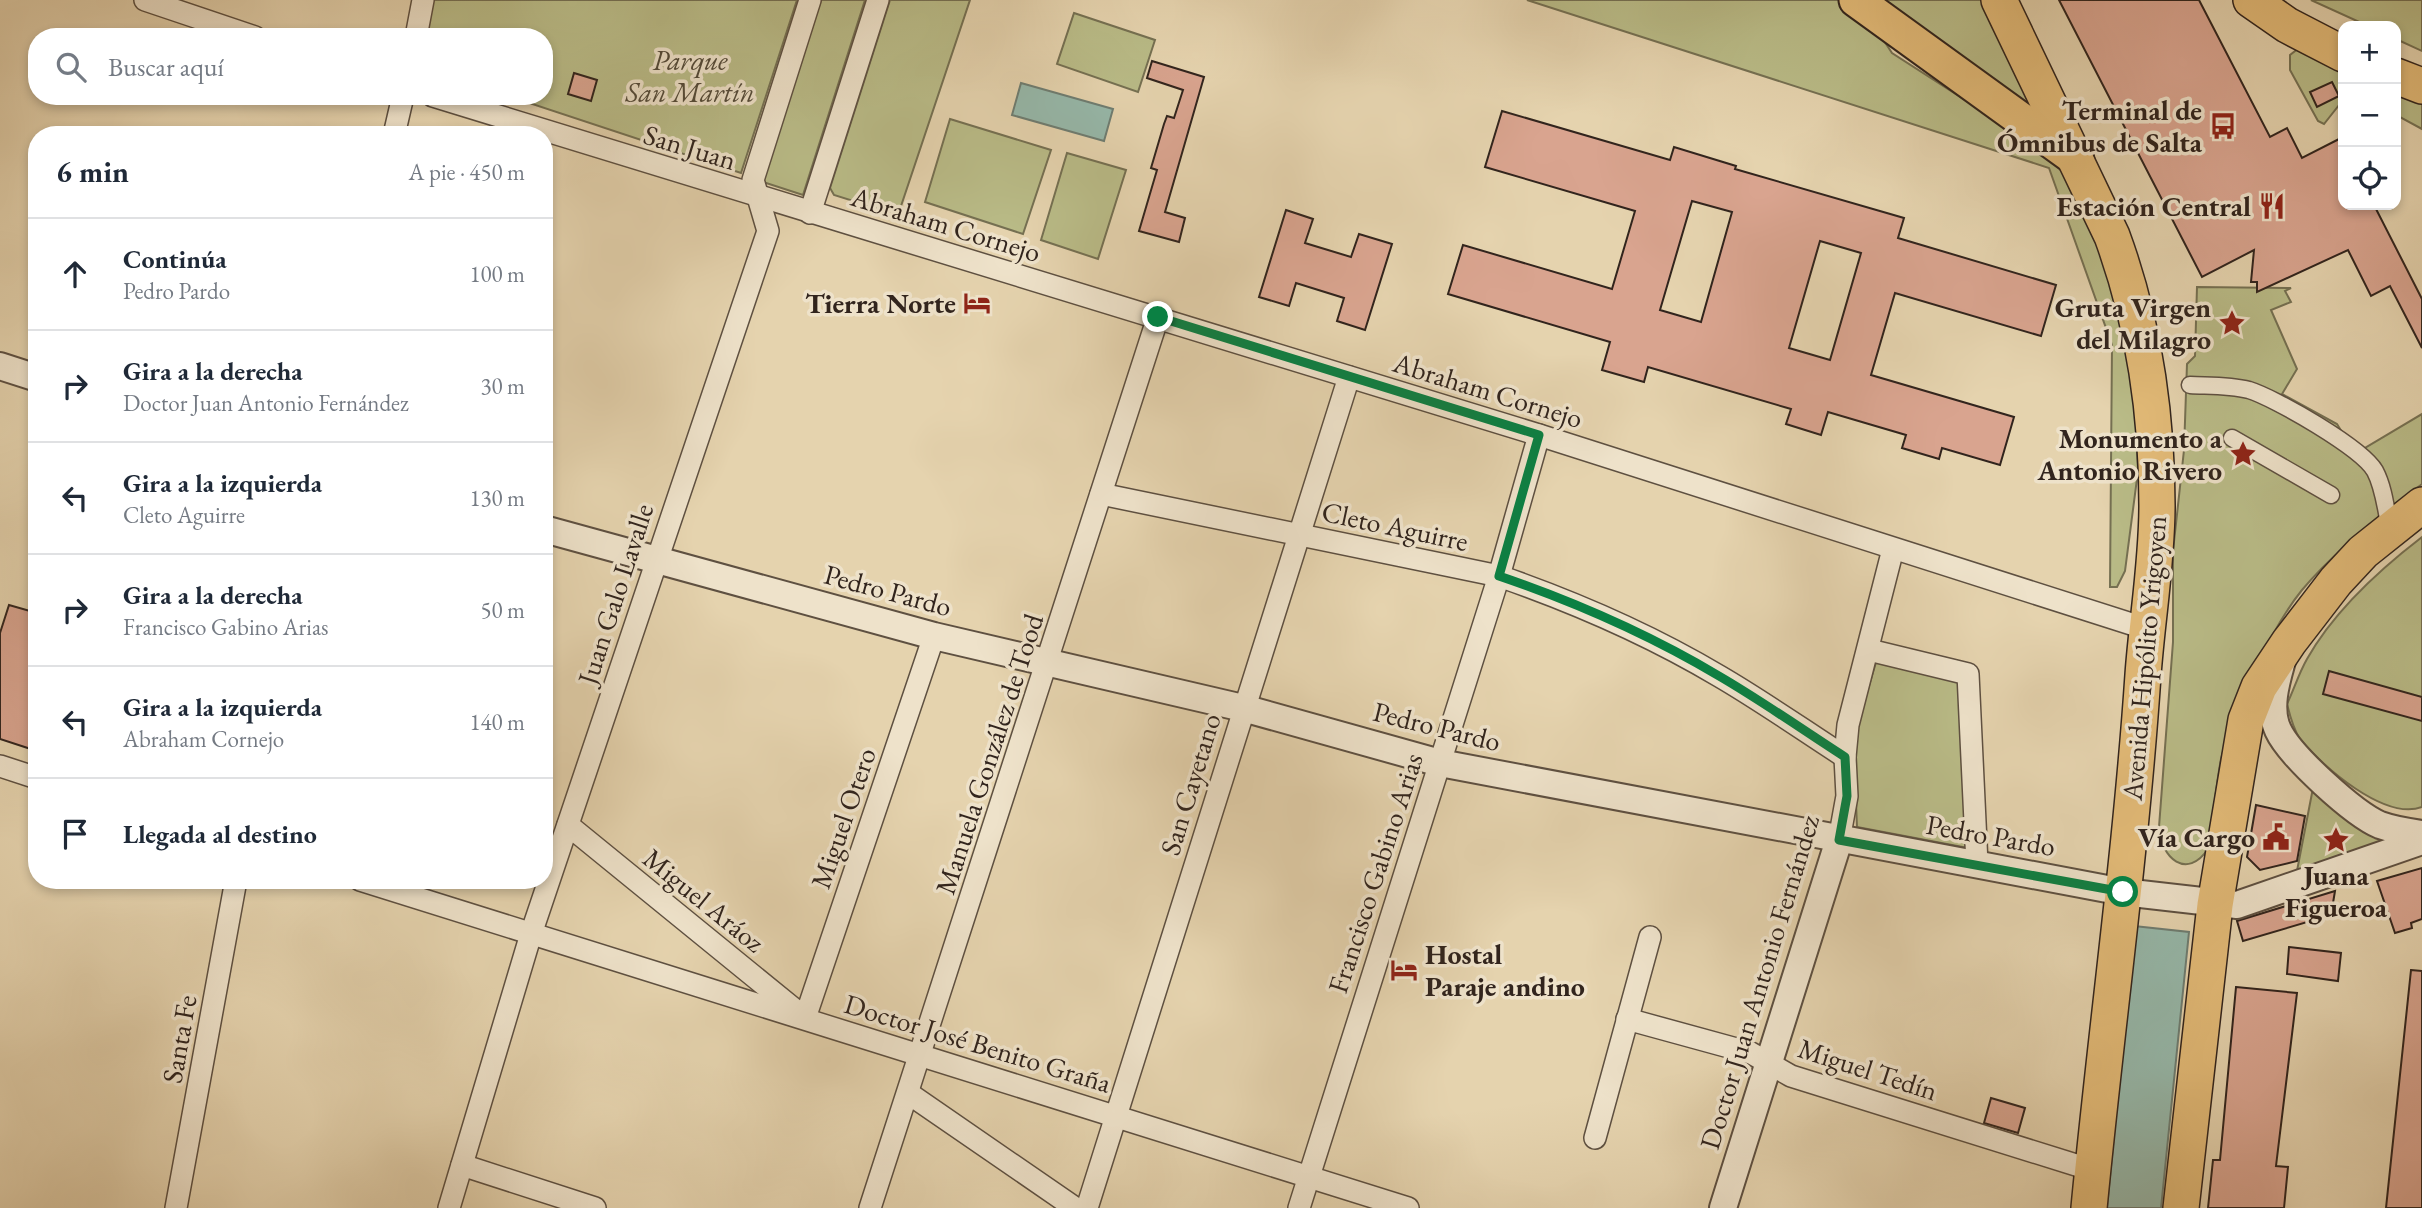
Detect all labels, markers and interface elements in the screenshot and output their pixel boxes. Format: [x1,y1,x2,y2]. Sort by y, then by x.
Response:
map controls [2338,21,2401,210]
button: + [2338,21,2401,84]
search box [28,28,553,105]
park label: Parque San Martín [625,42,754,110]
icon: search [52,48,90,86]
text: Buscar aquí [108,50,224,84]
button: − [2338,84,2401,147]
place label: Terminal de Ómnibus de Salta [1997,92,2203,160]
bus stop icon: Terminal de Ómnibus de Salta [2208,111,2238,141]
street label: San Juan [639,116,741,178]
button: locate [2338,147,2401,210]
text: 6 min [56,152,129,191]
text: A pie · 450 m [409,157,525,187]
street label: Abraham Cornejo [846,178,1045,270]
place label: Estación Central [2056,188,2251,224]
restaurant icon: Estación Central [2257,191,2287,221]
text: Continúa [123,242,227,276]
icon: ahead [56,255,94,293]
text: 100 m [469,259,525,289]
text: Pedro Pardo [123,276,230,306]
place label: Tierra Norte [805,285,956,321]
hotel icon: Tierra Norte [962,288,992,318]
place label: Gruta Virgen del Milagro [2055,289,2211,357]
route end [1142,301,1173,332]
place icon: Gruta Virgen del Milagro [2217,308,2247,338]
street label: Abraham Cornejo [1388,344,1587,436]
text: Gira a la derecha [123,354,303,388]
icon: right [56,367,94,405]
text: 30 m [480,371,525,401]
text: Doctor Juan Antonio Fernández [123,388,409,418]
place label: Monumento a Antonio Rivero [2036,420,2223,488]
place icon: Monumento a Antonio Rivero [2228,439,2258,469]
text: Gira a la izquierda [123,466,322,500]
icon: left [56,479,94,517]
text: 130 m [469,483,525,513]
street label: Cleto Aguirre [1319,493,1471,559]
street label: Juan Galo Lavalle [568,499,661,691]
text: Cleto Aguirre [123,500,245,530]
street label: Avenida Hipólito Yrigoyen [2114,514,2174,803]
street label: Pedro Pardo [820,556,956,624]
text: Gira a la derecha [123,578,303,612]
icon: right [56,591,94,629]
text: 50 m [480,595,525,625]
street label: Manuela González de Tood [927,608,1052,899]
text: Francisco Gabino Arias [123,612,328,642]
text: Gira a la izquierda [123,690,322,724]
street label: Pedro Pardo [1369,693,1505,759]
icon: left [56,703,94,741]
text: 140 m [469,707,525,737]
street label: San Cayetano [1151,709,1229,859]
text: Abraham Cornejo [123,724,284,754]
street label: Miguel Otero [802,743,884,893]
street label: Francisco Gabino Arias [1319,748,1431,998]
street label: Pedro Pardo [1924,806,2058,864]
street label: Doctor Juan Antonio Fernández [1691,810,1827,1154]
icon: arrive [56,815,94,853]
text: Llegada al destino [123,817,317,851]
place label: Vía Cargo [2138,819,2255,855]
public building icon: Vía Cargo [2261,822,2291,852]
place icon: Juana Figueroa [2321,825,2351,855]
street label: Miguel Aráoz [636,840,772,960]
place label: Juana Figueroa [2285,857,2388,925]
route start [2107,876,2138,907]
place label: Hostal Paraje andino [1425,936,1585,1004]
hotel icon: Hostal Paraje andino [1389,955,1419,985]
street label: Doctor José Benito Graña [840,985,1117,1101]
street label: Santa Fe [154,992,204,1086]
street label: Miguel Tedín [1794,1030,1942,1109]

